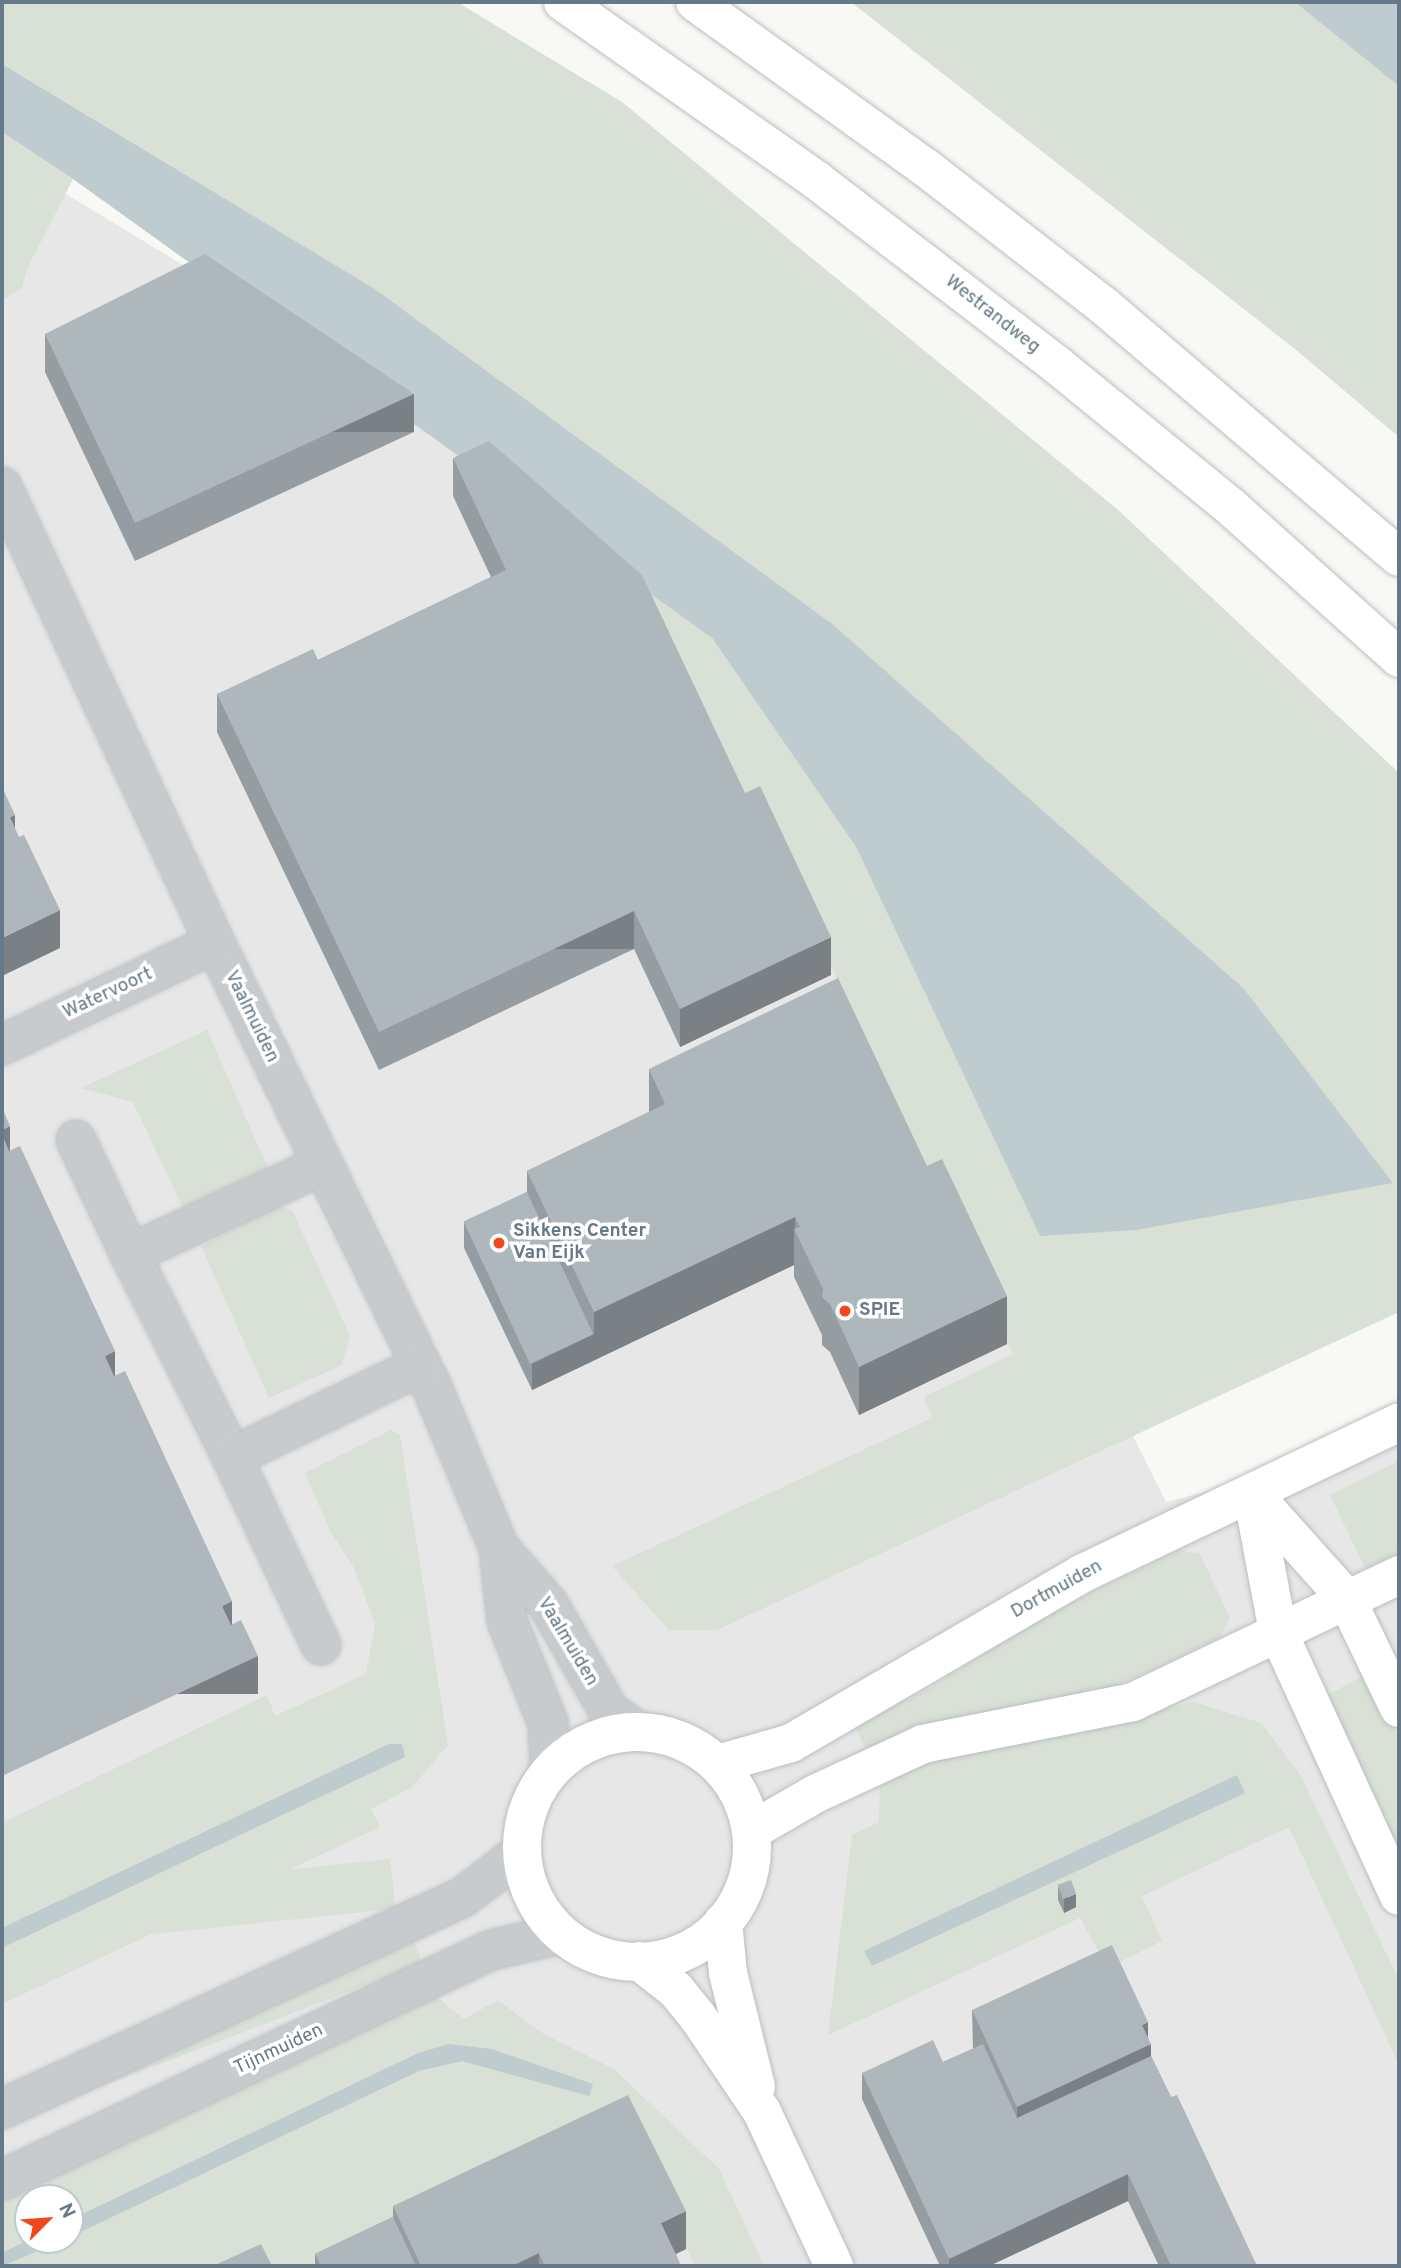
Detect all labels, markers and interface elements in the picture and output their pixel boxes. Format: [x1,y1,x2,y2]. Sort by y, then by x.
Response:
street label: Westrandweg [940,271,1044,359]
street label: Watervoort [60,963,156,1025]
street label: Vaalmuiden [219,967,283,1067]
place label: Sikkens Center Van Eijk [513,1221,646,1265]
marker: Sikkens Center Van Eijk [491,1235,507,1251]
place label: SPIE [859,1300,900,1322]
marker: SPIE [837,1303,853,1319]
street label: Dortmuiden [1007,1556,1107,1624]
street label: Vaalmuiden [532,1593,602,1691]
street label: Tijnmuiden [231,2019,327,2081]
north arrow [14,2184,84,2254]
text: N [52,2200,80,2222]

